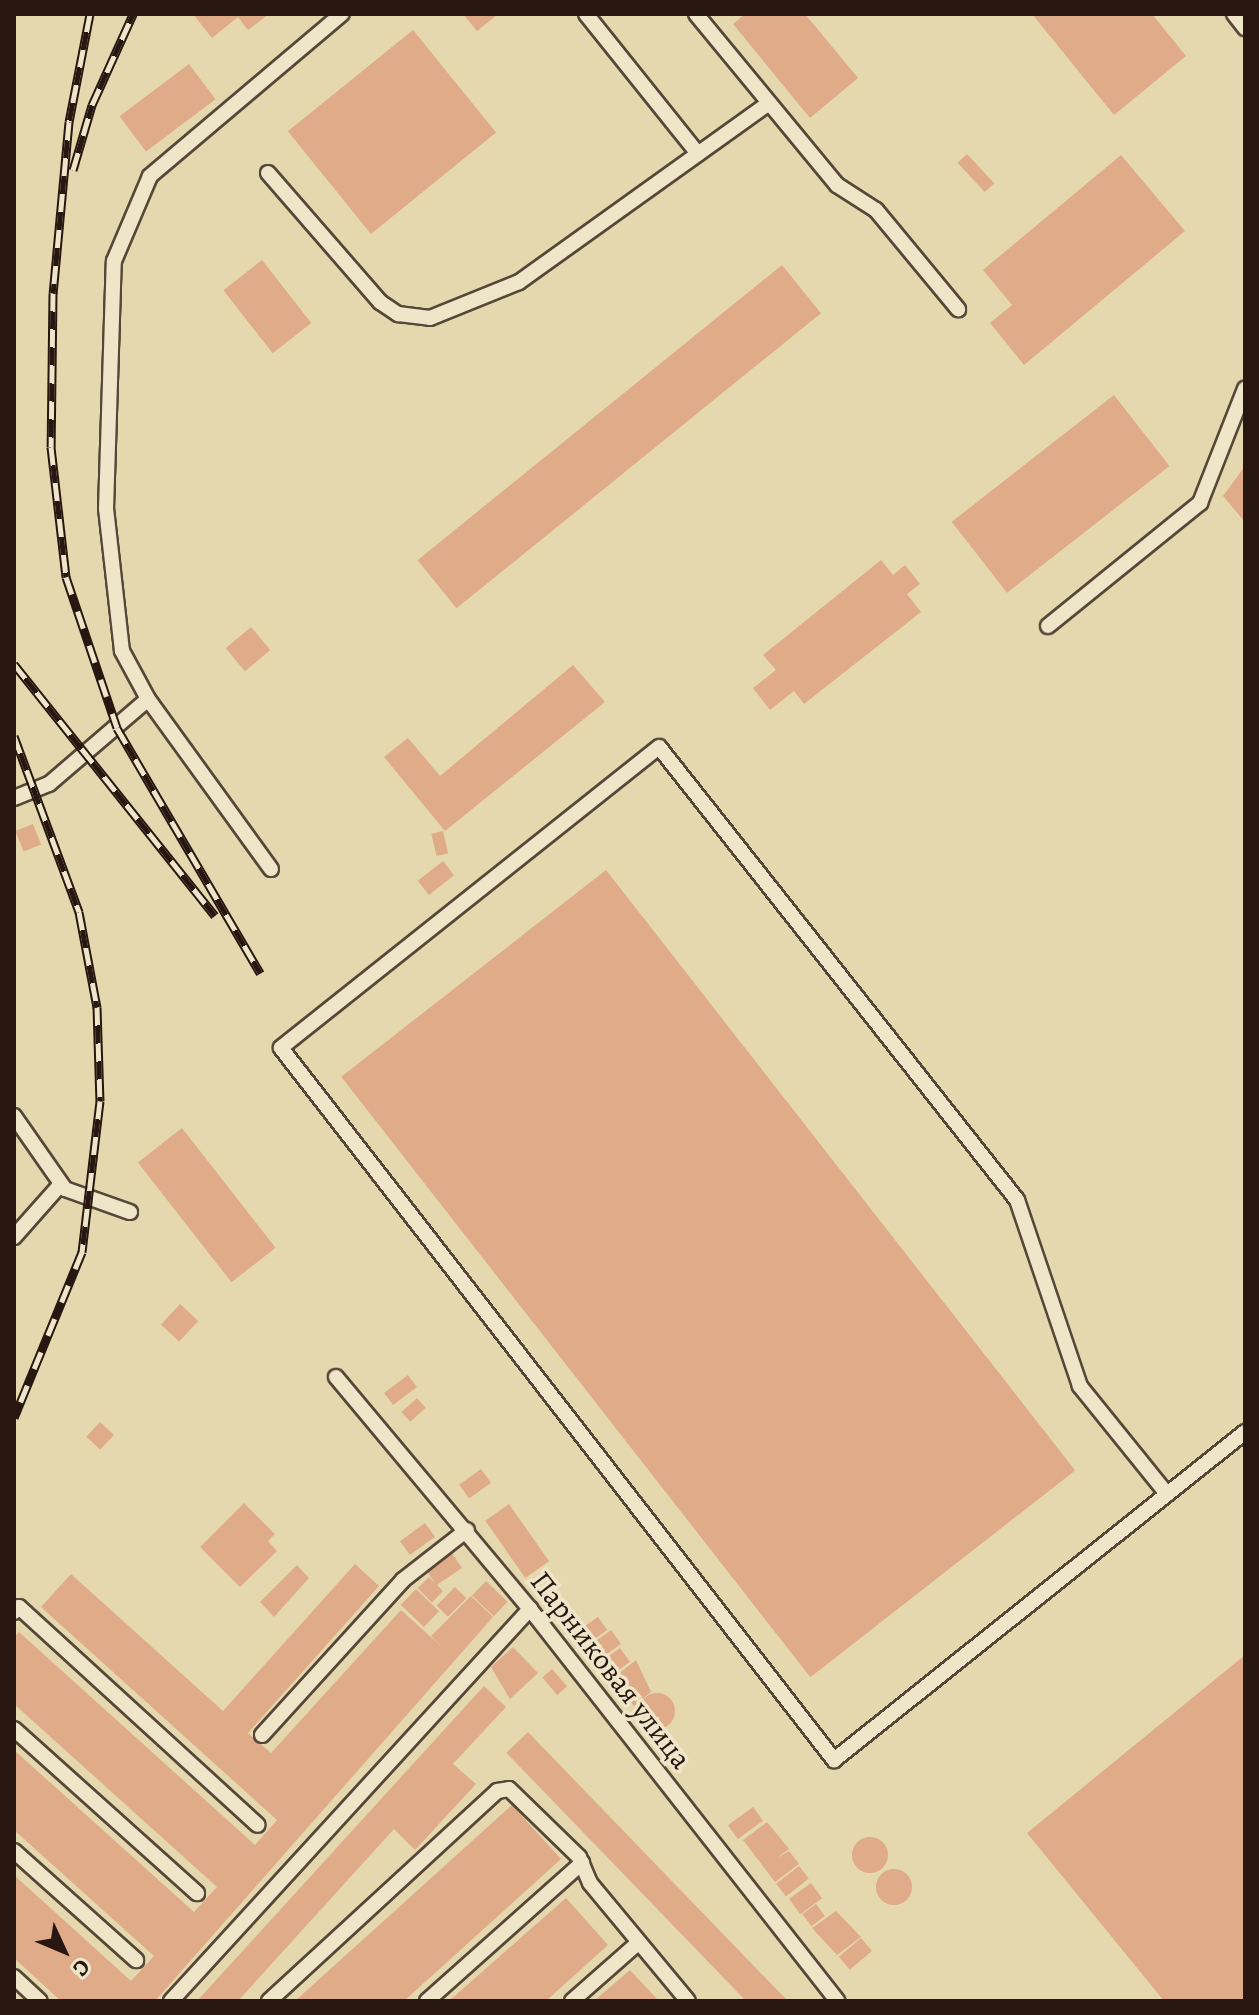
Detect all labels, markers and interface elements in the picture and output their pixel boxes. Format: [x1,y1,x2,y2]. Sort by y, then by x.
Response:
street label: Парниковая улица [523,1564,699,1776]
north arrow [24,1911,104,1991]
text: С [66,1952,97,1983]

